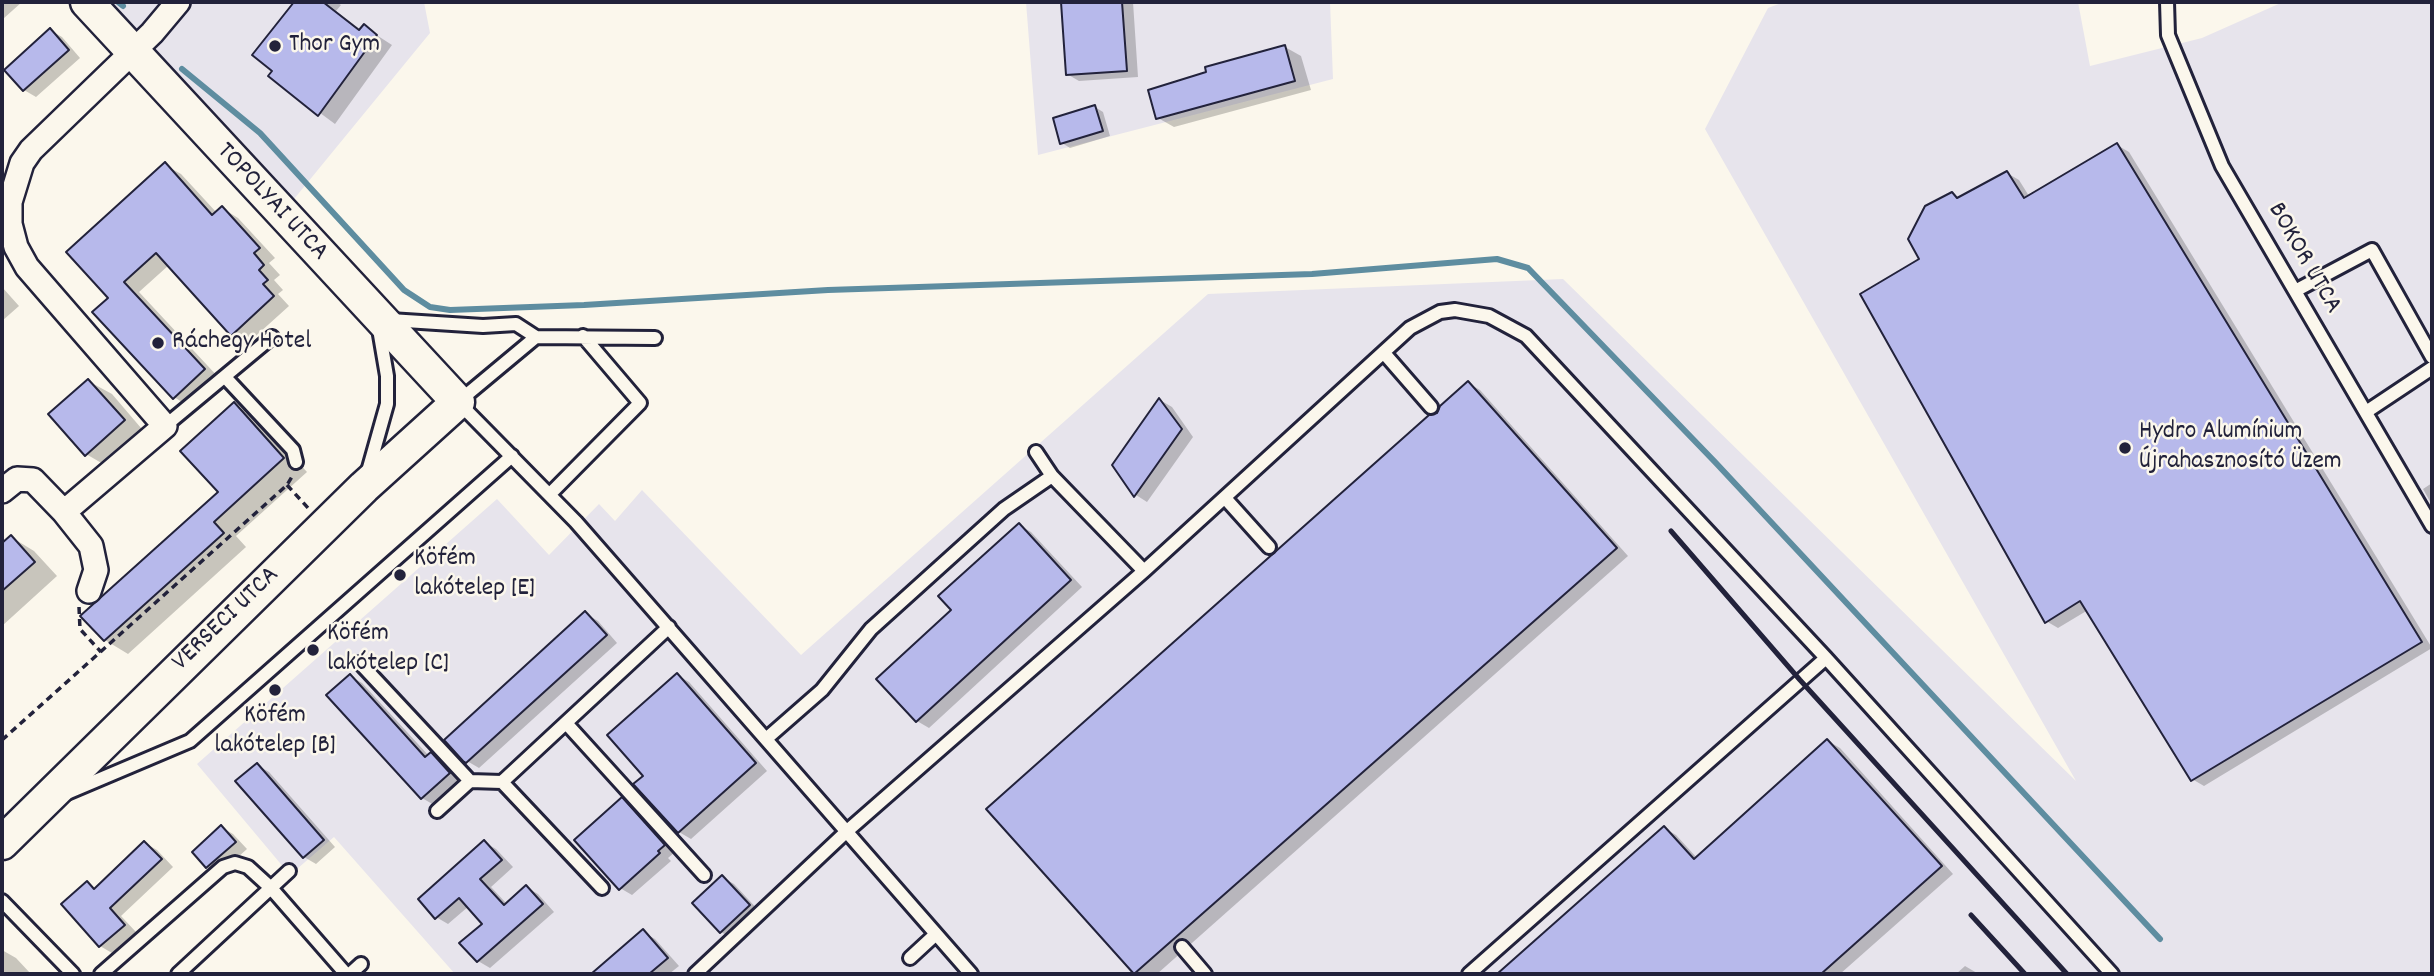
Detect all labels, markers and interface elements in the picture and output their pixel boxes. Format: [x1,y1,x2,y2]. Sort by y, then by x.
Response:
place label: Thor Gym [289,30,380,62]
marker: Thor Gym [267,38,283,54]
street label: TOPOLYAI UTCA [208,137,334,269]
street label: BOKOR UTCA [2259,198,2347,320]
place label: Ráchegy Hotel [172,327,311,359]
marker: Ráchegy Hotel [150,335,166,351]
place label: Hydro Alumínium Újrahasznosító Üzem [2139,417,2342,478]
marker: Hydro Alumínium Újrahasznosító Üzem [2117,440,2133,456]
place label: Köfém lakótelep [E] [414,544,535,606]
street label: VERSECI UTCA [167,561,287,679]
marker: Köfém lakótelep [E] [392,567,408,583]
place label: Köfém lakótelep [C] [327,619,449,680]
marker: Köfém lakótelep [C] [305,642,321,658]
marker: Köfém lakótelep [B] [267,682,283,698]
place label: Köfém lakótelep [B] [214,701,336,762]

